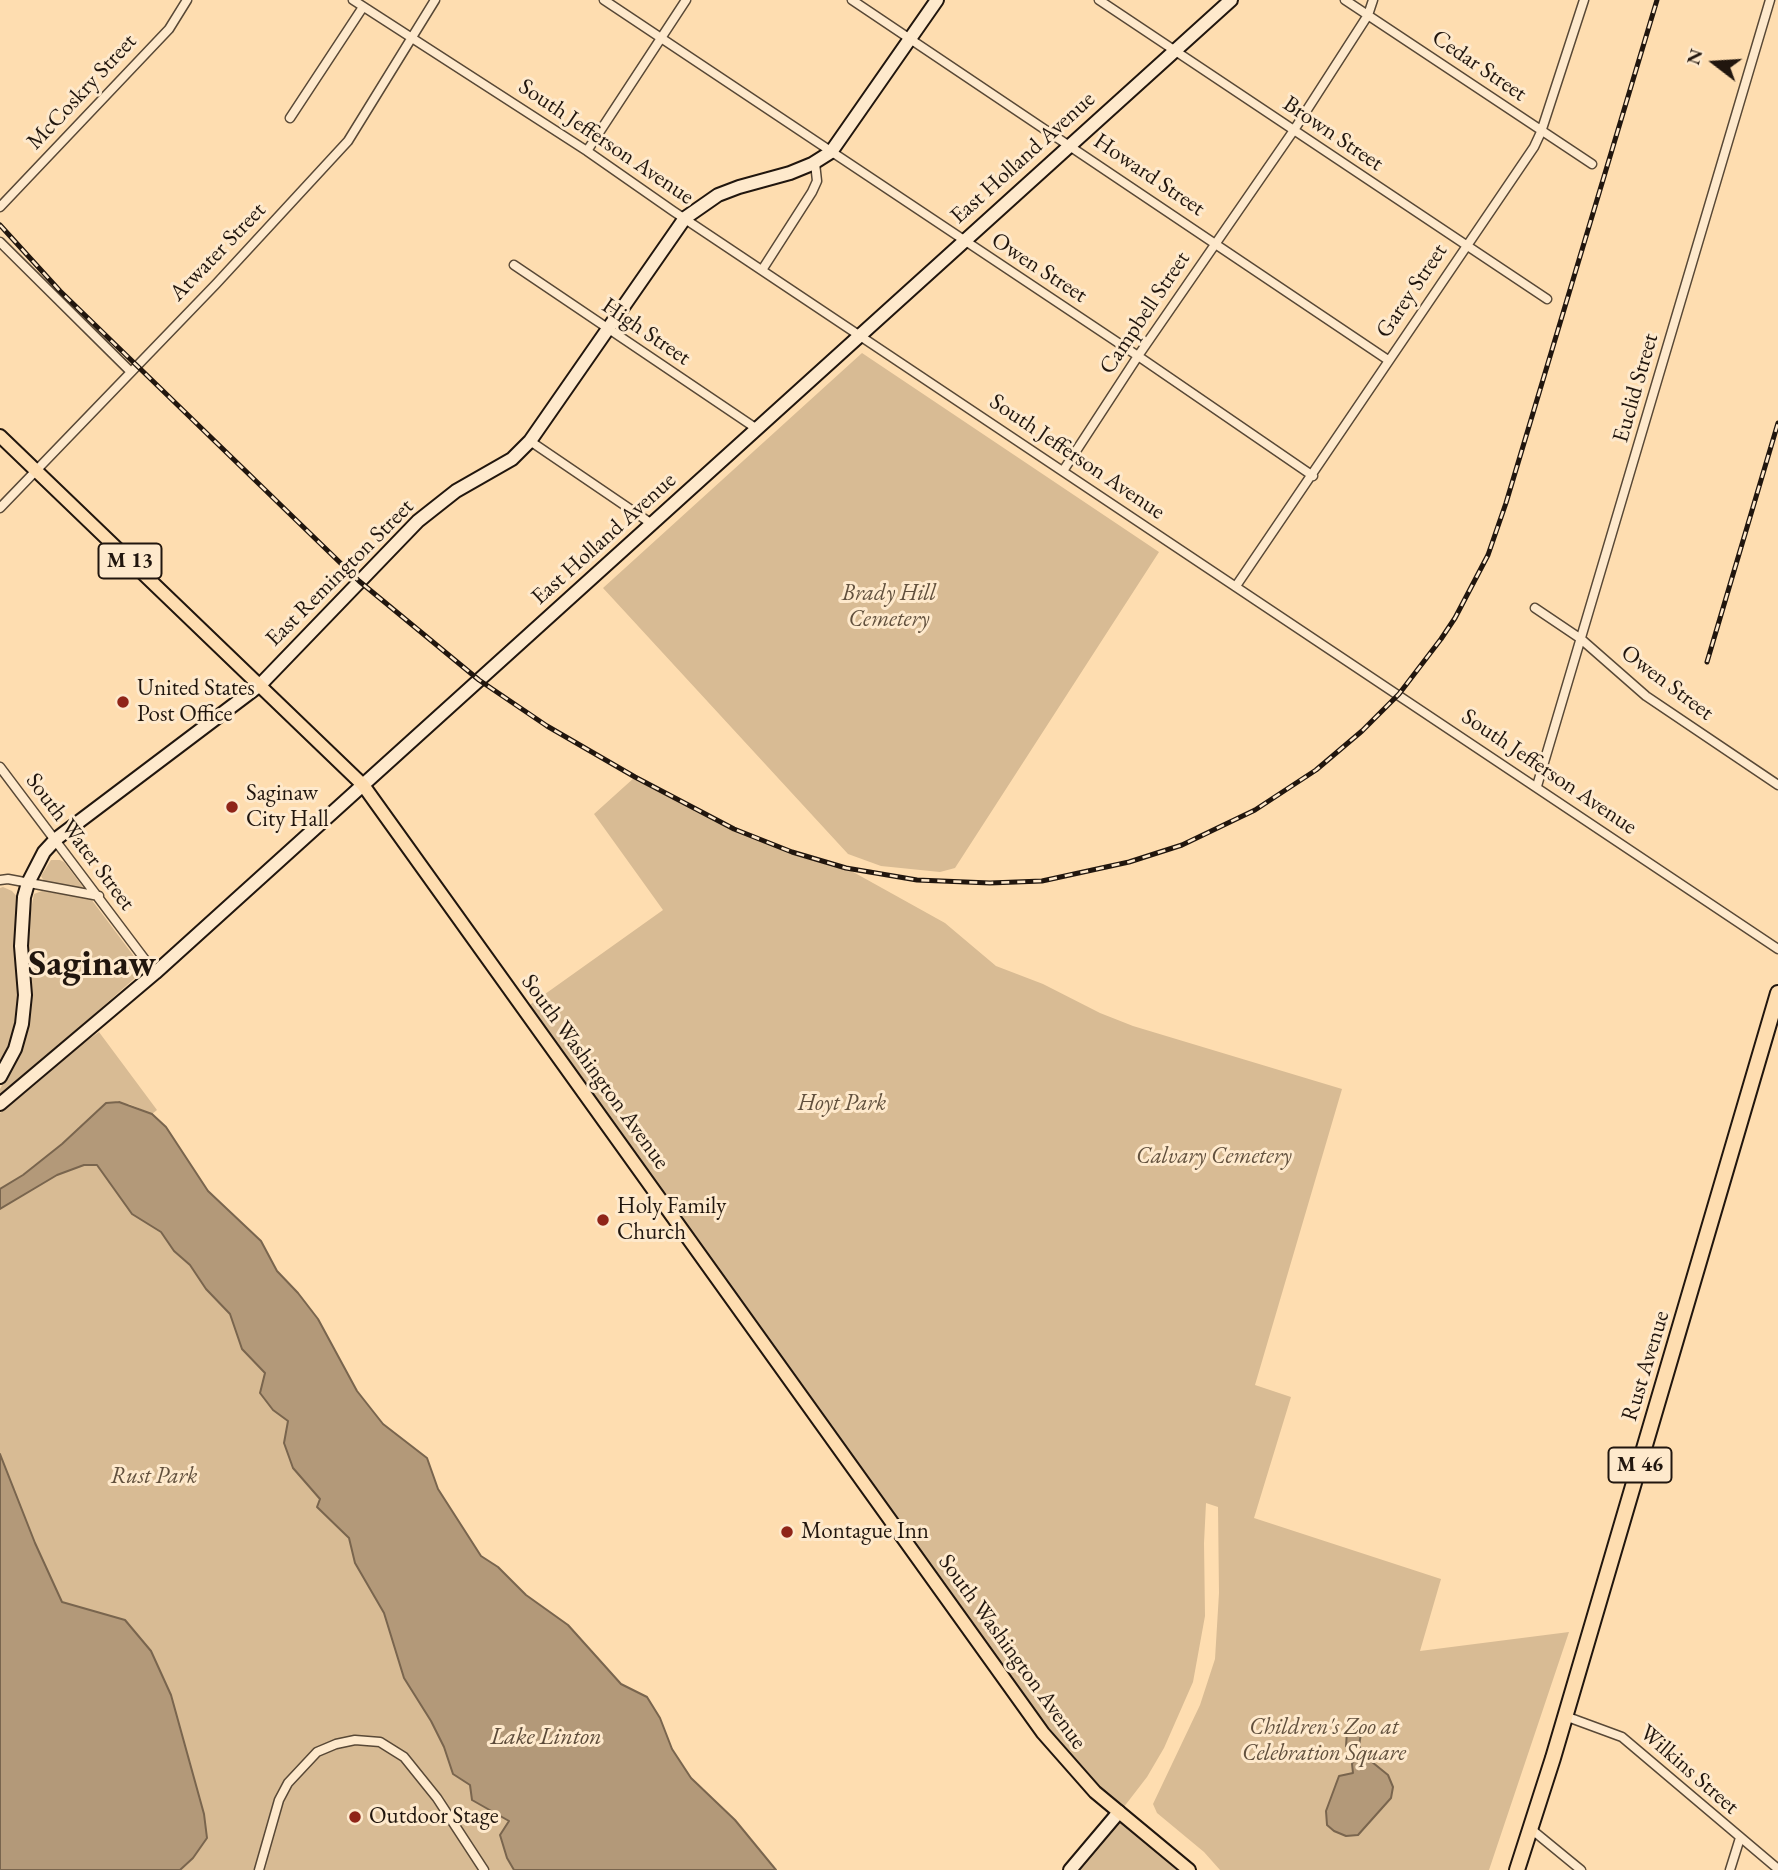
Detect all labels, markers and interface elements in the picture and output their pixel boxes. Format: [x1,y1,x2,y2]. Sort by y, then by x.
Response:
street label: Cedar Street [1426,24,1532,108]
street label: McCoskry Street [21,28,143,156]
north arrow [1680,28,1750,98]
text: N [1680,46,1709,68]
street label: South Jefferson Avenue [513,73,699,211]
street label: East Holland Avenue [945,86,1101,230]
street label: Brown Street [1278,90,1388,178]
street label: Howard Street [1088,128,1210,222]
street label: Atwater Street [164,197,272,307]
street label: Owen Street [986,227,1092,309]
street label: Garey Street [1370,239,1454,343]
street label: Campbell Street [1094,246,1196,380]
street label: High Street [596,292,696,372]
street label: Euclid Street [1607,330,1665,446]
street label: South Jefferson Avenue [984,388,1170,526]
street label: East Holland Avenue [526,467,682,611]
street label: East Remington Street [260,493,420,653]
road number: M 13 [99,544,162,578]
park label: Brady Hill Cemetery [842,580,936,634]
street label: Owen Street [1615,639,1719,727]
place label: United States Post Office [137,675,255,729]
marker: United States Post Office [115,694,131,710]
street label: South Jefferson Avenue [1456,703,1642,841]
street label: South Water Street [19,768,141,916]
place label: Saginaw City Hall [246,780,329,834]
marker: Saginaw City Hall [224,799,240,815]
district label: Saginaw [28,943,156,987]
street label: South Washington Avenue [515,969,675,1175]
park label: Hoyt Park [798,1090,886,1118]
park label: Calvary Cemetery [1136,1143,1292,1171]
place label: Holy Family Church [617,1193,726,1247]
marker: Holy Family Church [595,1212,611,1228]
street label: Rust Avenue [1616,1308,1676,1424]
road number: M 46 [1608,1448,1672,1482]
park label: Rust Park [110,1463,198,1491]
place label: Montague Inn [801,1518,929,1546]
marker: Montague Inn [779,1524,795,1540]
street label: South Washington Avenue [932,1549,1092,1755]
park label: Children's Zoo at Celebration Square [1242,1714,1406,1768]
street label: Wilkins Street [1634,1719,1744,1821]
water label: Lake Linton [490,1723,602,1751]
place label: Outdoor Stage [369,1803,499,1831]
marker: Outdoor Stage [347,1809,363,1825]

